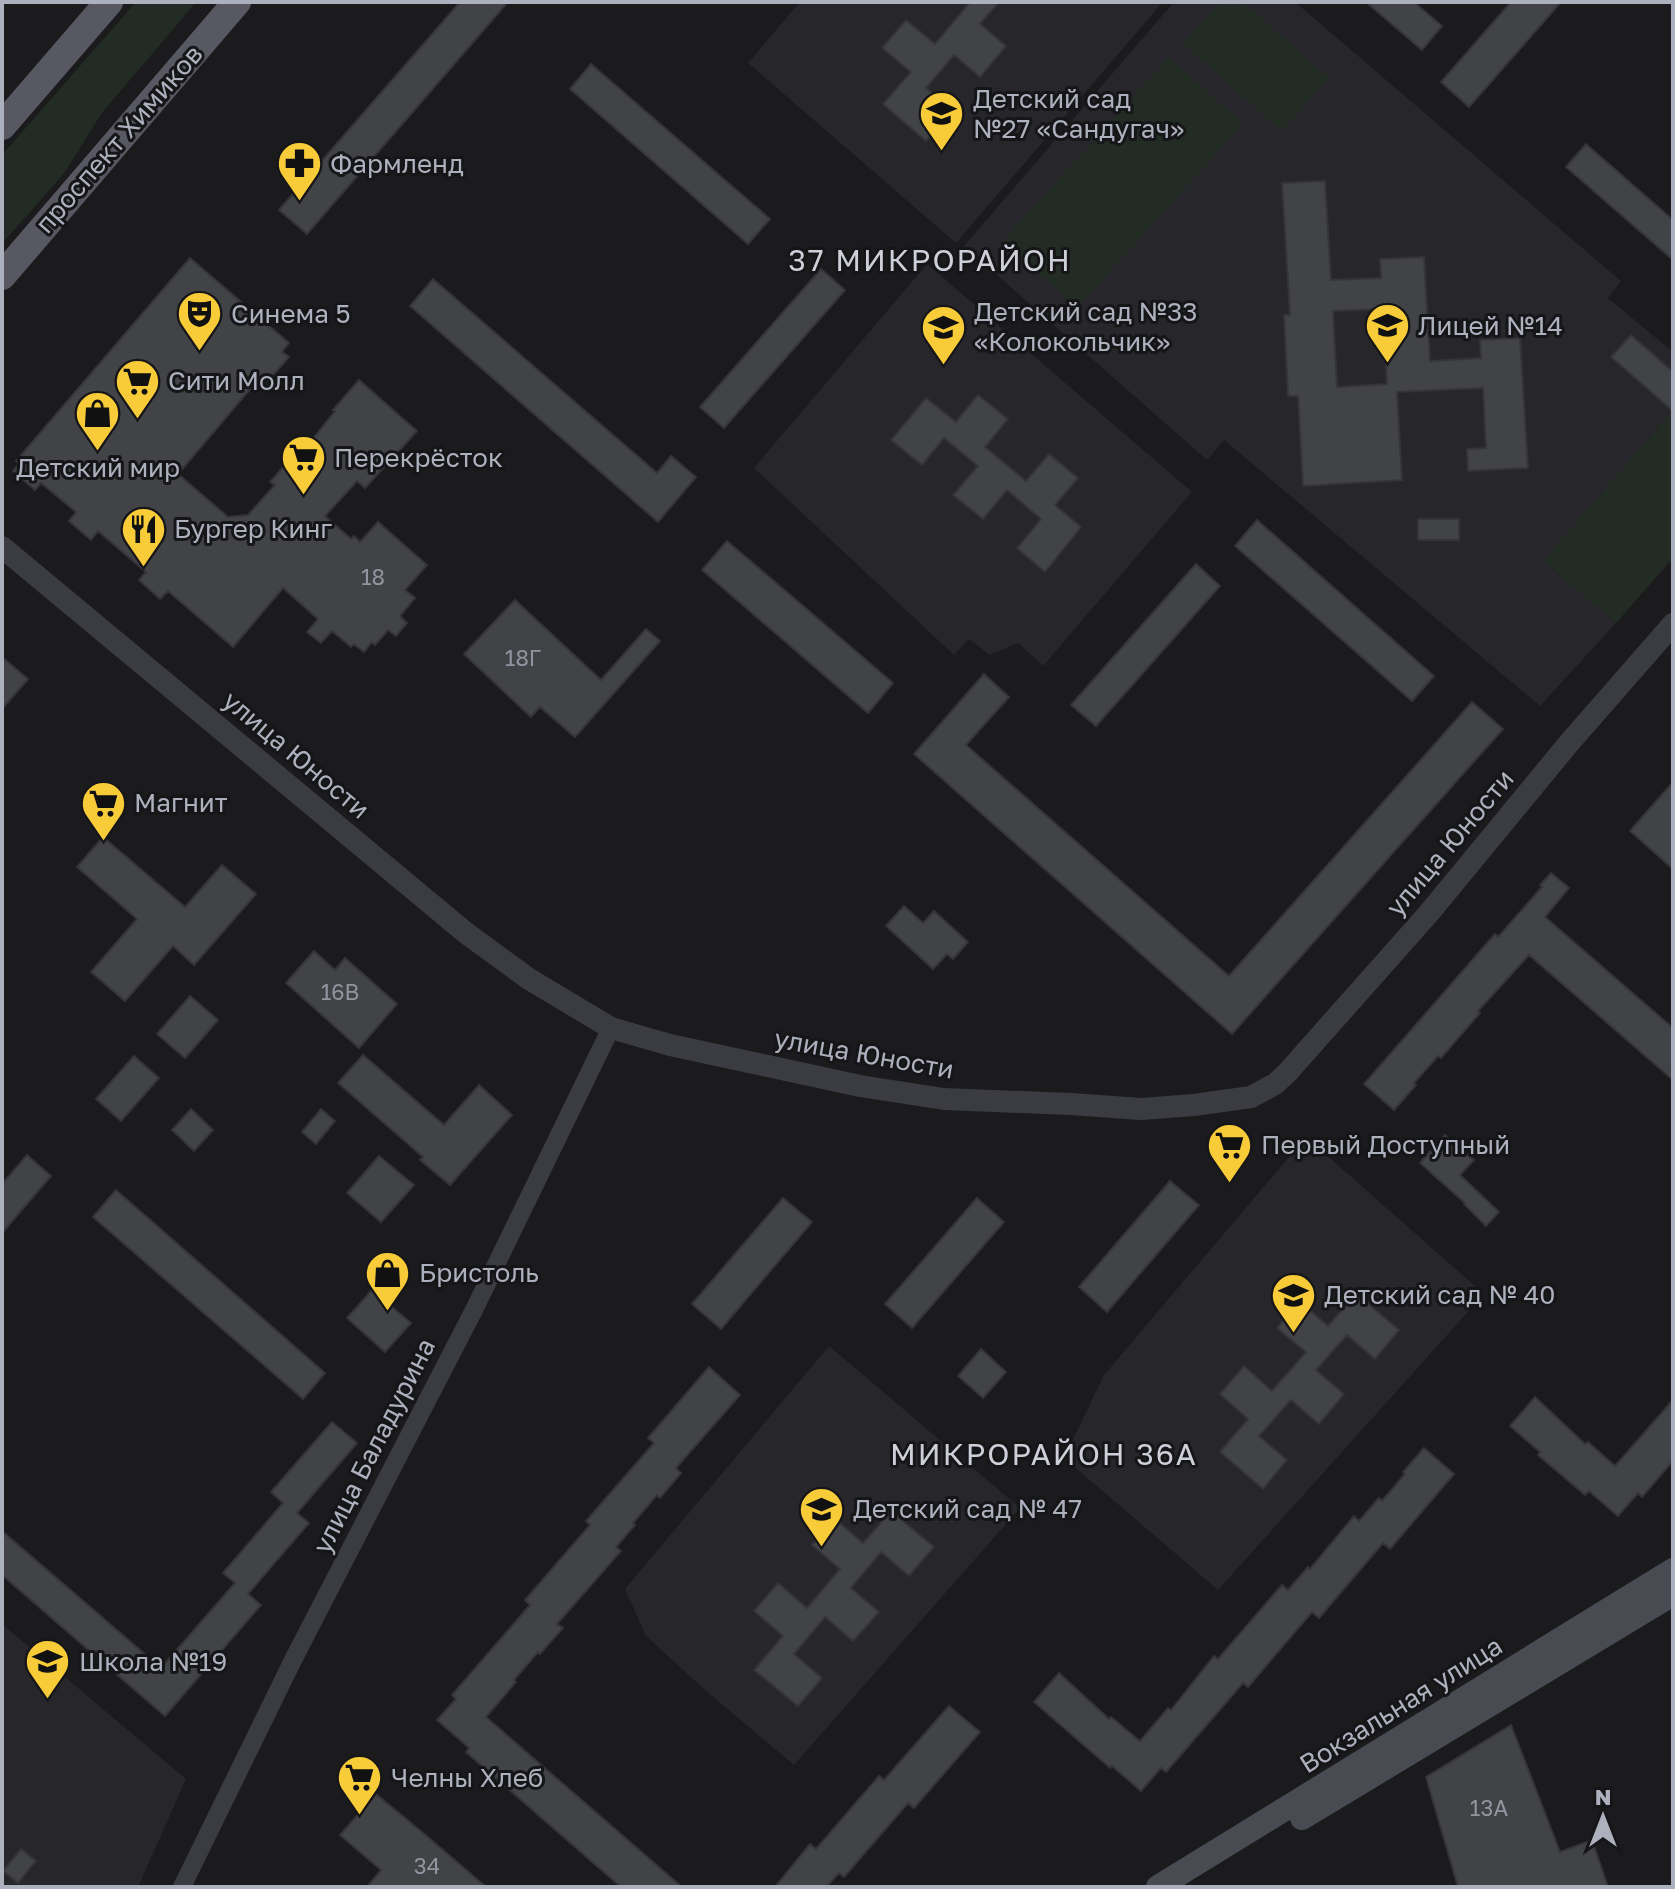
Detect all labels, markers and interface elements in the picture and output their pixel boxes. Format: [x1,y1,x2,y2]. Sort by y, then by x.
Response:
street label: проспект Химиков [29,38,209,239]
place label: Детский сад №27 «Сандугач» [973,83,1184,144]
school or university icon: Детский сад №27 «Сандугач» [918,90,966,153]
pharmacy icon: Фармленд [275,140,323,203]
place label: Фармленд [330,148,464,179]
district label: 37 МИКРОРАЙОН [788,242,1072,278]
theatre icon: Синема 5 [176,290,224,353]
place label: Детский сад №33 «Колокольчик» [974,296,1197,357]
place label: Синема 5 [231,298,350,329]
school or university icon: Лицей №14 [1363,302,1411,365]
school or university icon: Детский сад №33 «Колокольчик» [919,303,967,366]
place label: Лицей №14 [1418,310,1563,341]
supermarket icon: Сити Молл [113,357,161,420]
place label: Сити Молл [168,365,305,396]
shop icon: Детский мир [74,389,122,452]
supermarket icon: Перекрёсток [279,434,327,497]
place label: Перекрёсток [334,442,503,473]
place label: Детский мир [16,452,180,483]
restaurant icon: Бургер Кинг [119,505,167,568]
place label: Бургер Кинг [174,513,332,544]
house number: 18 [361,563,385,590]
house number: 18Г [505,644,541,671]
street label: улица Юности [217,684,376,825]
street label: улица Юности [1379,763,1520,922]
supermarket icon: Магнит [79,779,127,842]
place label: Магнит [134,787,228,818]
house number: 16В [321,978,359,1005]
street label: улица Юности [772,1022,956,1085]
supermarket icon: Первый Доступный [1206,1121,1254,1184]
place label: Первый Доступный [1261,1129,1510,1160]
shop icon: Бристоль [364,1249,412,1312]
place label: Бристоль [419,1257,539,1288]
school or university icon: Детский сад № 40 [1269,1271,1317,1334]
place label: Детский сад № 40 [1324,1279,1555,1310]
street label: улица Баладурина [306,1333,441,1558]
district label: МИКРОРАЙОН 36А [890,1436,1198,1472]
school or university icon: Детский сад № 47 [798,1485,846,1548]
place label: Детский сад № 47 [853,1493,1082,1524]
street label: Вокзальная улица [1294,1630,1508,1779]
school or university icon: Школа №19 [24,1638,72,1701]
place label: Школа №19 [79,1646,227,1677]
supermarket icon: Челны Хлеб [336,1754,384,1817]
place label: Челны Хлеб [391,1762,543,1793]
north arrow [1563,1777,1643,1857]
text: N [1595,1783,1611,1810]
house number: 13А [1470,1794,1508,1821]
house number: 34 [414,1852,440,1879]

